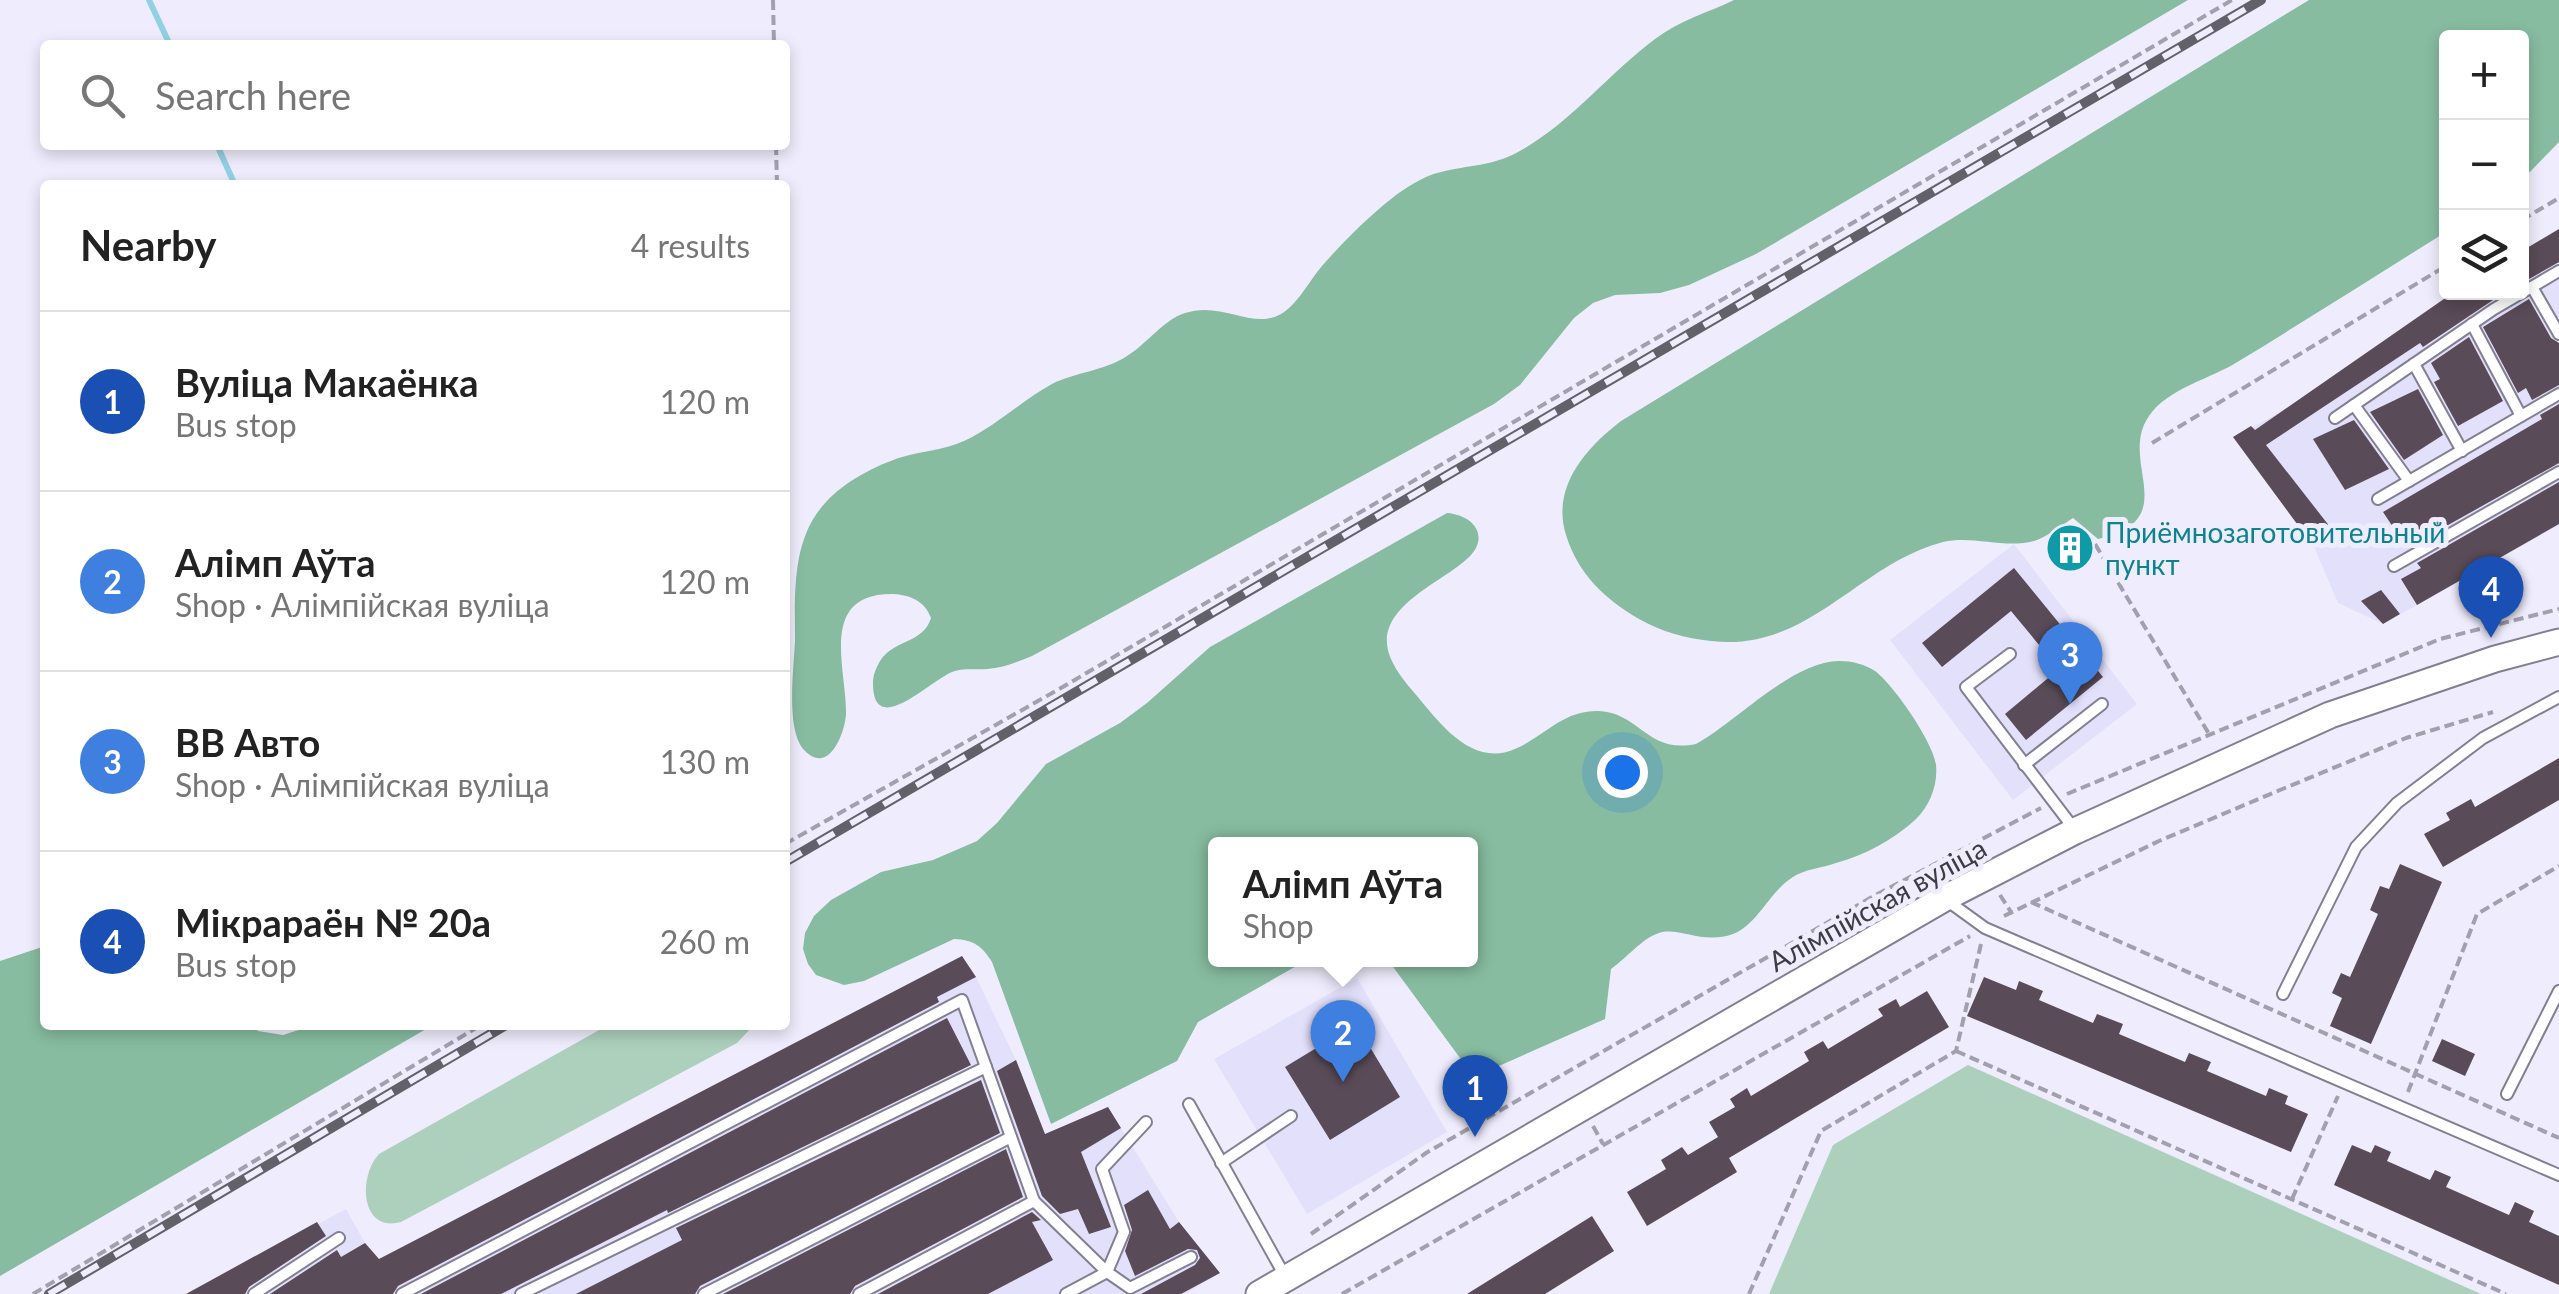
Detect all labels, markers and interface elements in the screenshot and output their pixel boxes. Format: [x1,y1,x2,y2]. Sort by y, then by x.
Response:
map controls [2439,30,2529,300]
button: + [2439,30,2529,120]
search box [40,40,790,150]
icon: search [75,68,130,123]
text: Search here [155,72,351,118]
button: − [2439,120,2529,210]
button: layers [2439,210,2529,300]
text: Nearby [80,220,217,270]
text: 4 results [631,226,750,265]
text: Вуліца Макаёнка [175,359,479,405]
text: 1 [103,382,122,421]
text: 120 m [660,382,750,421]
text: Bus stop [175,405,297,444]
place label: Приёмнозаготовительный пункт [2105,515,2445,581]
building icon: Приёмнозаготовительный пункт [2044,522,2096,574]
text: Алімп Аўта [175,539,376,585]
pin: 4 [2458,556,2524,638]
text: 2 [103,562,122,601]
text: 120 m [660,562,750,601]
text: Shop · Алімпійская вуліца [175,585,550,624]
pin: 3 [2038,622,2102,704]
text: ВВ Авто [175,719,320,765]
text: 3 [103,742,122,781]
text: 130 m [660,742,750,781]
your location [1597,747,1648,798]
text: Shop · Алімпійская вуліца [175,765,550,804]
street label: Алімпійская вуліца [1762,830,1992,978]
popup [1208,837,1478,967]
text: Алімп Аўта [1243,860,1443,906]
text: Мікрараён № 20а [175,899,491,945]
text: Shop [1243,906,1314,945]
text: 4 [103,922,122,961]
text: 260 m [660,922,750,961]
text: Bus stop [175,945,297,984]
pin: 2 [1310,1000,1376,1082]
pin: 1 [1442,1054,1508,1137]

